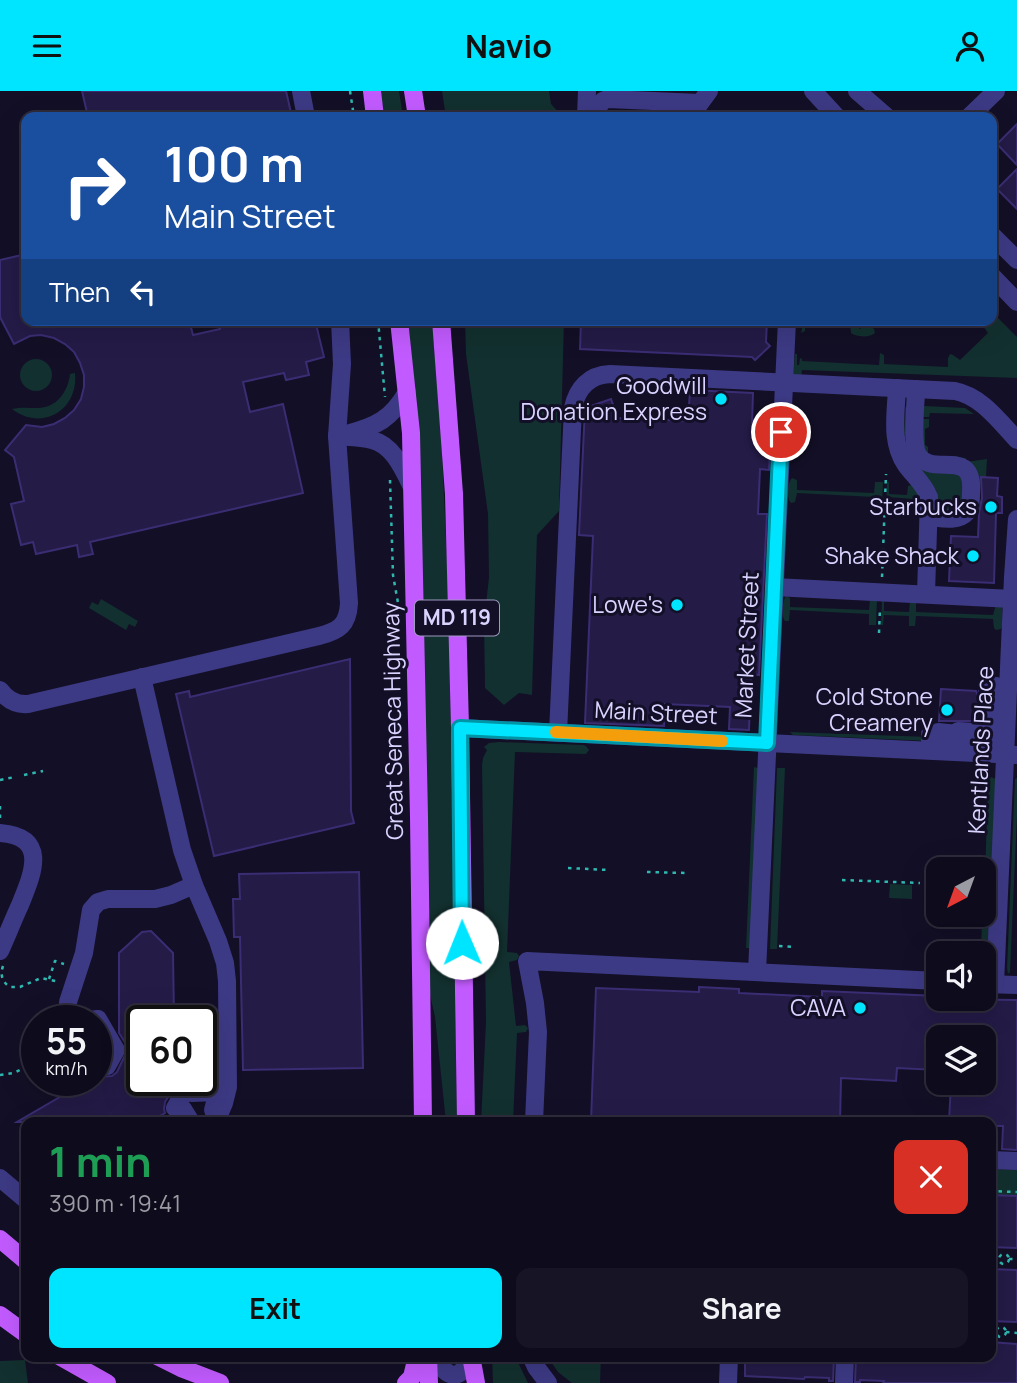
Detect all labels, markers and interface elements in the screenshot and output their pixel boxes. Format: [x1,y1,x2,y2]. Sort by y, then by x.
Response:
text: Navio [465,24,552,68]
icon: menu [28,27,66,65]
icon: person [951,27,989,65]
text: 100 m [164,130,304,197]
icon: right [49,140,140,231]
text: Main Street [164,194,336,238]
icon: left [124,273,162,311]
text: Then [49,274,110,310]
place label: Goodwill Donation Express [521,369,707,427]
marker: Goodwill Donation Express [713,391,729,407]
pin [751,402,811,462]
icon: arrive [762,413,800,451]
place label: Starbucks [869,490,977,522]
marker: Starbucks [983,499,999,515]
place label: Shake Shack [824,539,960,571]
marker: Shake Shack [965,548,981,564]
street label: Market Street [726,571,766,719]
place label: Lowe's [592,588,663,620]
marker: Lowe's [669,597,685,613]
road number: MD 119 [415,601,499,635]
street label: Great Seneca Highway [374,602,410,840]
street label: Kentlands Place [960,665,1000,835]
place label: Cold Stone Creamery [816,680,933,738]
street label: Main Street [594,693,718,731]
marker: Cold Stone Creamery [939,702,955,718]
north arrow [926,857,996,927]
map controls [926,857,996,1095]
position arrow [425,906,499,980]
button: sound [926,941,996,1011]
place label: CAVA [790,991,846,1023]
marker: CAVA [852,1000,868,1016]
speed limit sign: 60 [126,1005,217,1096]
text: 55 [46,1017,87,1065]
button: layers [926,1025,996,1095]
text: km/h [46,1056,87,1080]
text: 1 min [49,1132,152,1190]
button: close [894,1140,968,1214]
text: 390 m · 19:41 [49,1187,181,1219]
button: Exit [49,1268,502,1348]
button: Share [516,1268,968,1348]

